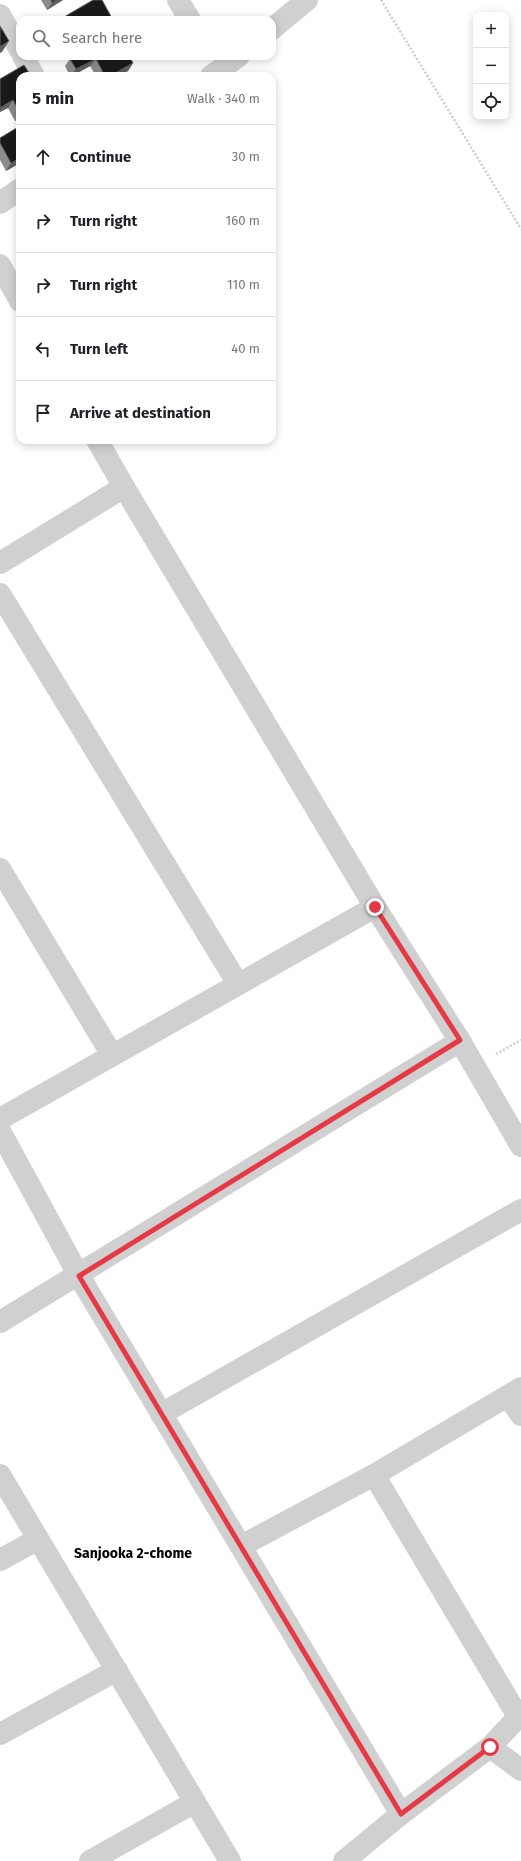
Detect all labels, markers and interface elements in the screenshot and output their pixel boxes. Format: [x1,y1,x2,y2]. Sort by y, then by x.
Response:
map controls [473,12,509,120]
button: + [473,12,509,48]
search box [16,16,276,60]
icon: search [30,27,52,49]
text: Search here [62,29,142,47]
button: − [473,48,509,84]
button: locate [473,84,509,120]
text: 5 min [32,88,74,109]
text: Walk · 340 m [187,91,260,106]
icon: ahead [32,146,54,168]
text: Continue [70,148,131,166]
text: 30 m [232,149,260,164]
icon: right [32,210,54,232]
text: Turn right [70,212,137,230]
text: 160 m [226,213,260,228]
icon: right [32,274,54,296]
text: Turn right [70,276,137,294]
text: 110 m [227,277,260,292]
icon: left [32,338,54,360]
text: Turn left [70,340,128,358]
text: 40 m [231,341,260,356]
icon: arrive [32,402,54,424]
text: Arrive at destination [70,404,211,422]
route end [366,898,384,916]
district label: Sanjooka 2-chome [74,1545,192,1562]
route start [481,1738,499,1756]

